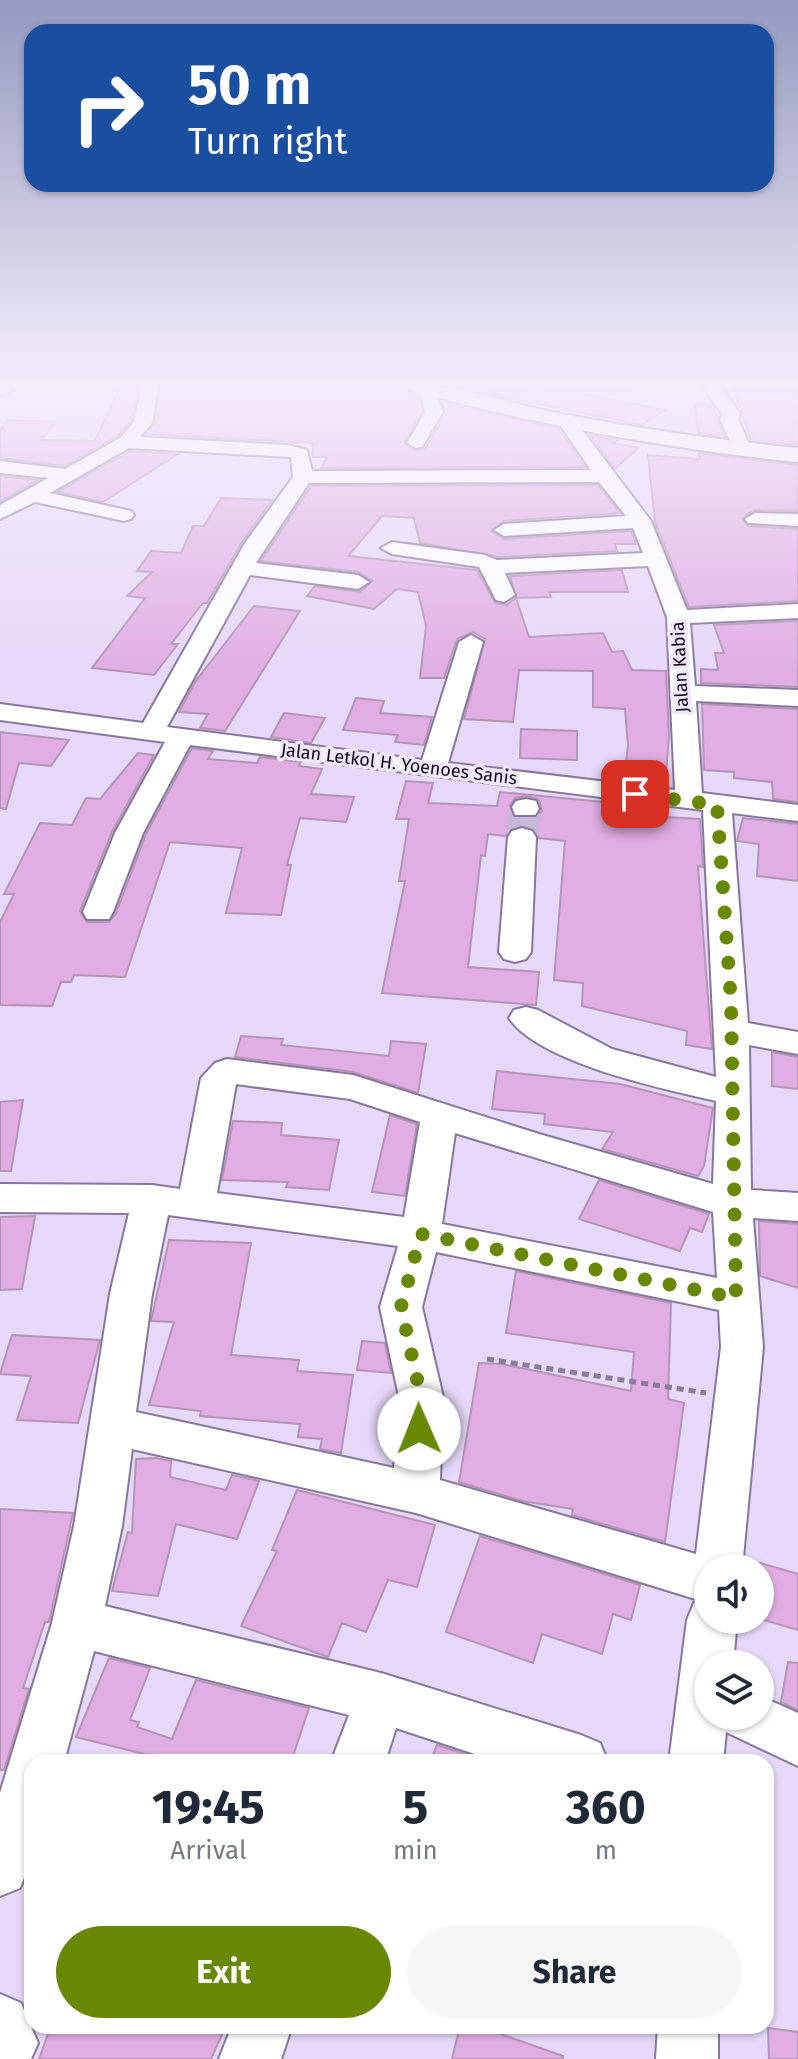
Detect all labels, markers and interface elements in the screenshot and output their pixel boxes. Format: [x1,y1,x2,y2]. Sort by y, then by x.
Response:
text: 50 m [188,52,311,119]
icon: right [56,56,160,160]
text: Turn right [188,120,348,164]
street label: Jalan Kabia [667,621,693,713]
street label: Jalan Letkol H. Yoenoes Sanis [280,739,518,789]
pin [601,760,669,828]
icon: arrive [613,772,657,816]
position arrow [377,1387,461,1471]
map controls [694,1554,774,1730]
button: sound [694,1554,774,1634]
button: layers [694,1650,774,1730]
text: 19:45 [152,1778,265,1836]
text: 5 [402,1778,428,1836]
text: 360 [566,1778,646,1836]
text: Arrival [170,1835,247,1866]
text: min [393,1835,438,1866]
text: m [595,1835,617,1866]
button: Exit [56,1926,391,2018]
button: Share [407,1926,742,2018]

